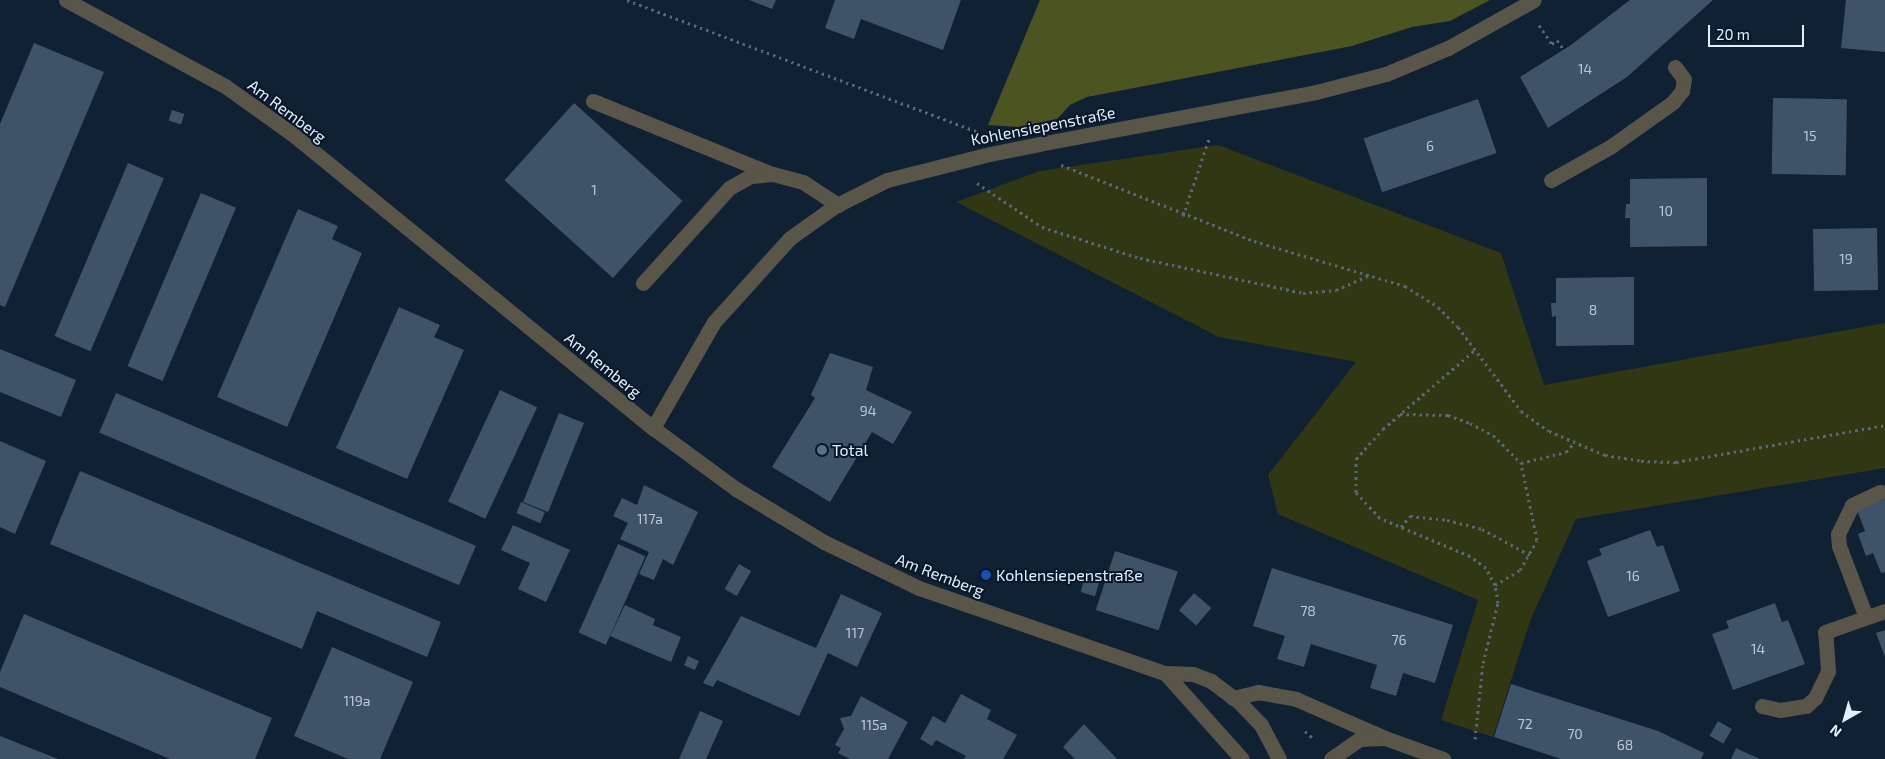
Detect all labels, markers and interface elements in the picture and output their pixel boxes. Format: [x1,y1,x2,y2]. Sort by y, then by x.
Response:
scale bar [1710,15,1806,47]
text: 20 m [1716,25,1750,43]
house number: 14 [1578,61,1592,77]
street label: Am Remberg [244,75,330,147]
street label: Kohlensiepenstraße [969,103,1117,149]
house number: 15 [1803,128,1817,144]
house number: 6 [1426,138,1434,154]
house number: 1 [591,182,597,198]
house number: 10 [1659,203,1673,219]
house number: 19 [1839,251,1853,267]
house number: 8 [1589,302,1597,318]
street label: Am Remberg [561,328,645,402]
house number: 94 [860,403,876,419]
place label: Total [832,440,868,460]
marker: Total [816,444,828,456]
house number: 117a [637,511,663,527]
street label: Am Remberg [893,549,987,601]
place label: Kohlensiepenstraße [996,565,1143,585]
house number: 16 [1626,568,1640,584]
marker: Kohlensiepenstraße [980,569,992,581]
house number: 78 [1300,603,1316,619]
house number: 117 [846,625,864,641]
house number: 76 [1391,632,1407,648]
house number: 14 [1751,641,1765,657]
house number: 119a [344,693,370,709]
north arrow [1820,694,1870,744]
house number: 72 [1517,716,1533,732]
house number: 115a [861,717,887,733]
text: N [1826,721,1845,741]
house number: 70 [1567,726,1583,742]
house number: 68 [1617,737,1633,753]

